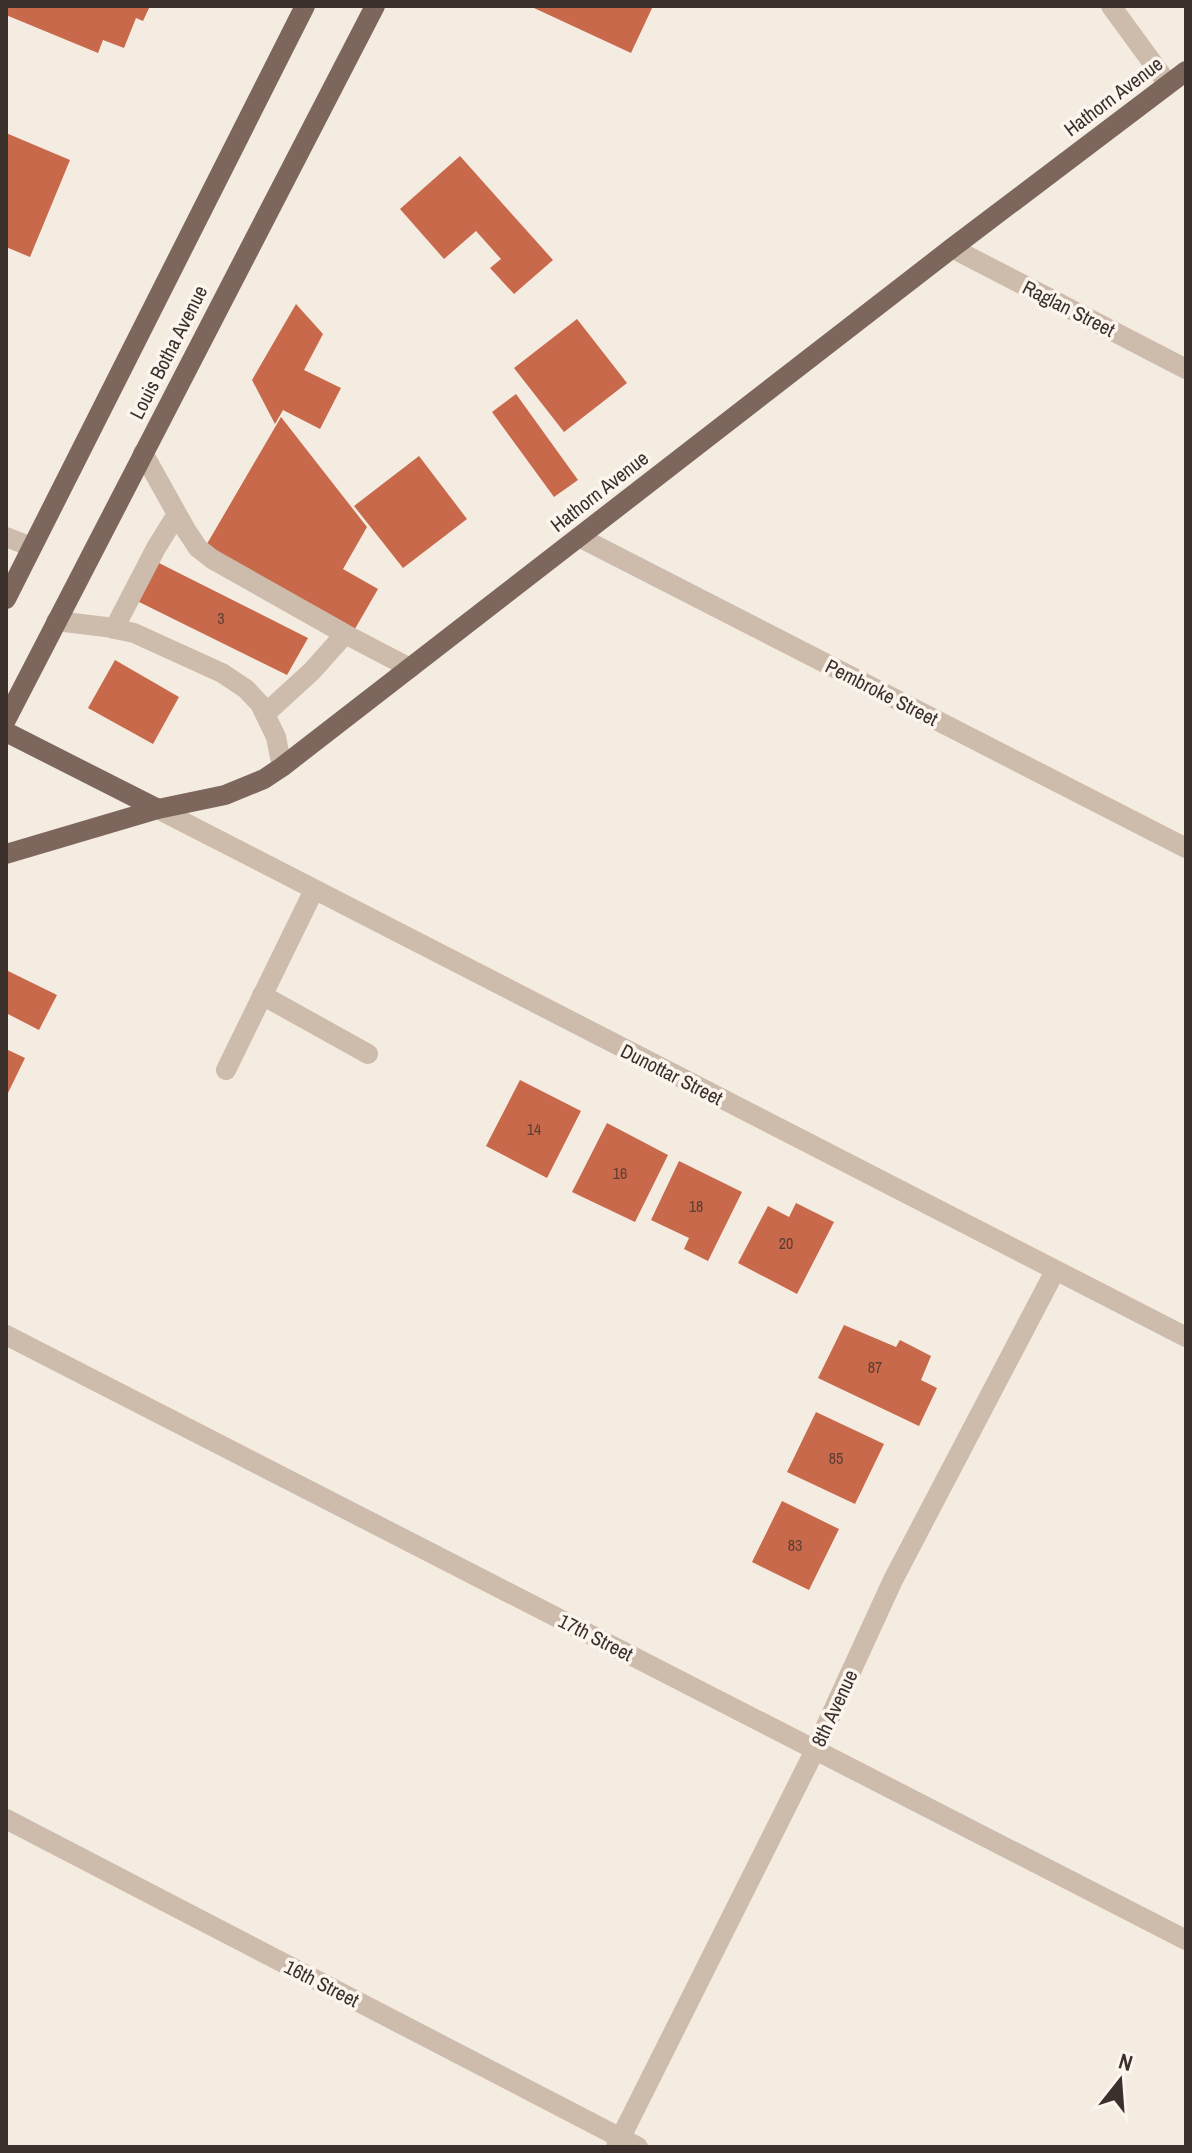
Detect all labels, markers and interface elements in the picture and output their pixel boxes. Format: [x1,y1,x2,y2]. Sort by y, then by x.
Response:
street label: Hathorn Avenue [1058,50,1168,142]
street label: Raglan Street [1018,273,1120,343]
street label: Louis Botha Avenue [123,281,213,423]
street label: Hathorn Avenue [544,444,654,538]
house number: 3 [217,607,225,629]
street label: Pembroke Street [821,652,943,732]
street label: Dunottar Street [616,1037,728,1111]
house number: 14 [527,1118,541,1140]
house number: 16 [613,1162,627,1184]
house number: 18 [689,1195,703,1217]
house number: 20 [779,1232,793,1254]
house number: 87 [868,1356,882,1378]
house number: 85 [829,1447,843,1469]
house number: 83 [788,1534,802,1556]
street label: 17th Street [554,1607,638,1667]
street label: 8th Avenue [804,1665,864,1751]
street label: 16th Street [280,1953,364,2013]
north arrow [1080,2041,1160,2121]
text: N [1115,2046,1136,2078]

